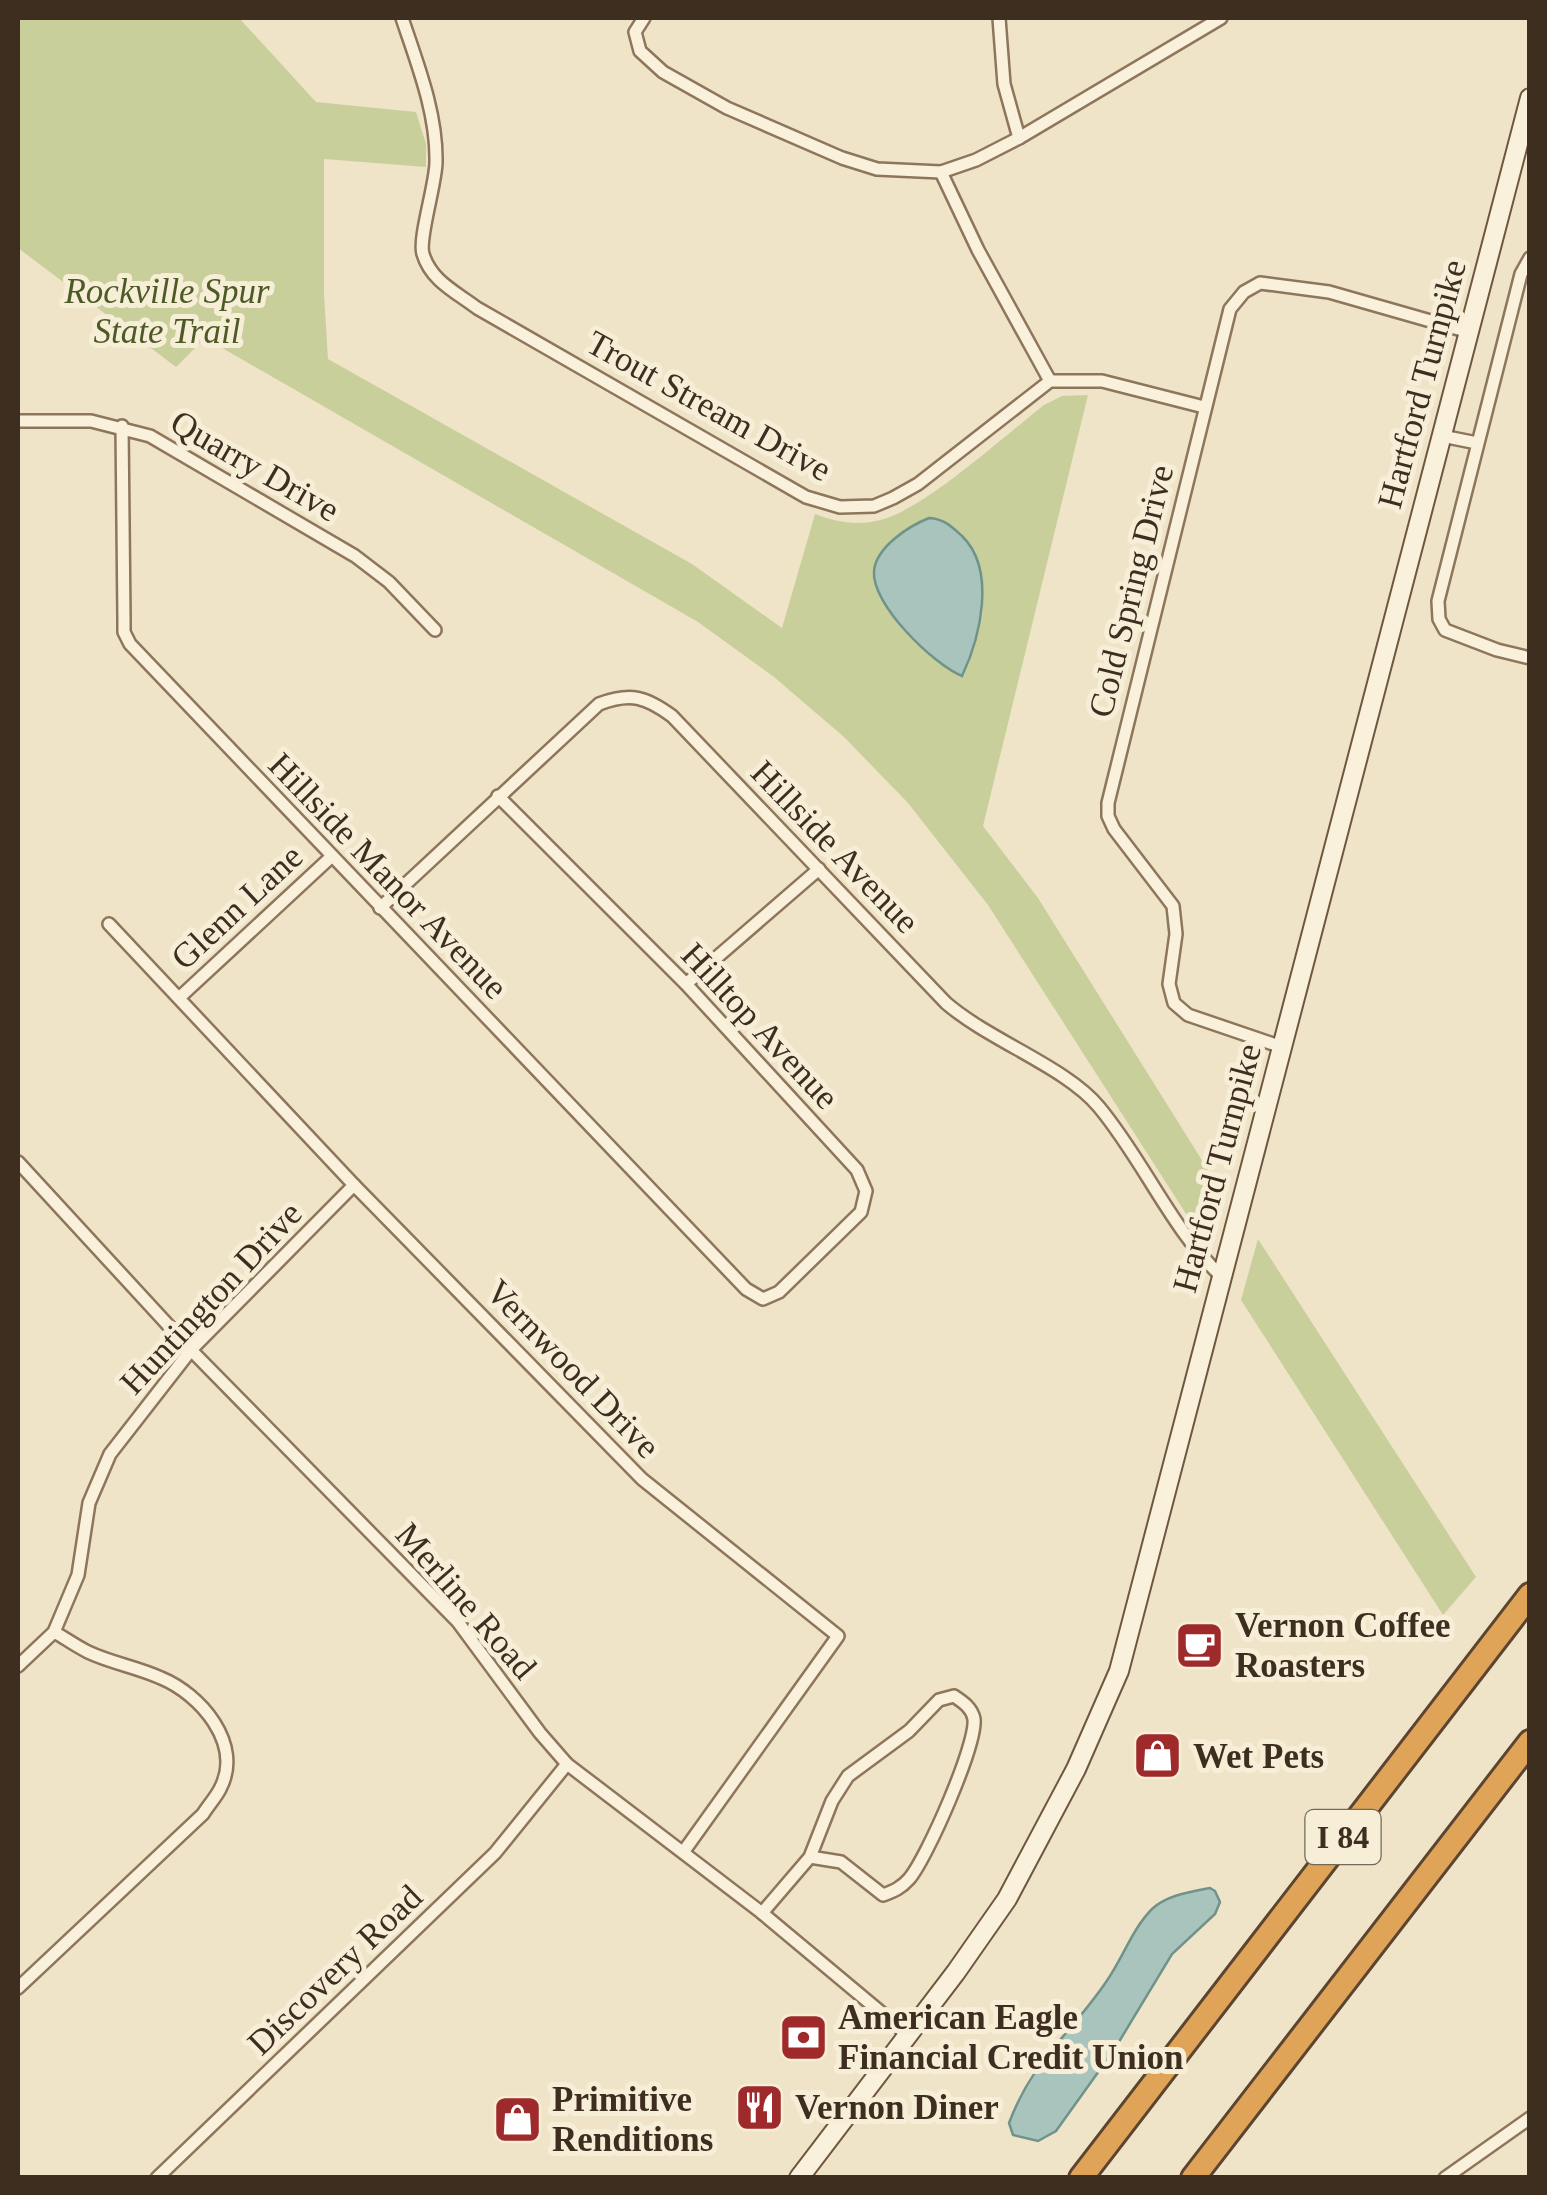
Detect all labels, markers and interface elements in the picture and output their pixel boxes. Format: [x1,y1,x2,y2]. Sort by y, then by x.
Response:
street label: Hartford Turnpike [1370,255,1474,513]
park label: Rockville Spur State Trail [63,272,270,351]
street label: Trout Stream Drive [580,323,838,489]
street label: Quarry Drive [164,402,346,530]
street label: Cold Spring Drive [1081,461,1181,721]
street label: Hillside Manor Avenue [261,745,515,1007]
street label: Hillside Avenue [743,753,927,941]
street label: Glenn Lane [164,837,310,977]
street label: Hilltop Avenue [673,935,847,1117]
street label: Hartford Turnpike [1165,1039,1269,1297]
street label: Huntington Drive [112,1194,310,1402]
street label: Vernwood Drive [478,1272,668,1466]
street label: Merline Road [388,1515,544,1687]
place label: Vernon Coffee Roasters [1235,1606,1450,1685]
cafe icon: Vernon Coffee Roasters [1174,1619,1226,1671]
shop icon: Wet Pets [1132,1730,1184,1782]
place label: Wet Pets [1193,1737,1324,1776]
road number: I 84 [1306,1810,1380,1864]
street label: Discovery Road [240,1877,430,2063]
place label: American Eagle Financial Credit Union [838,1998,1184,2077]
bank icon: American Eagle Financial Credit Union [777,2011,829,2063]
place label: Primitive Renditions [552,2080,713,2159]
restaurant icon: Vernon Diner [734,2081,786,2133]
place label: Vernon Diner [795,2088,999,2127]
shop icon: Primitive Renditions [491,2093,543,2145]

